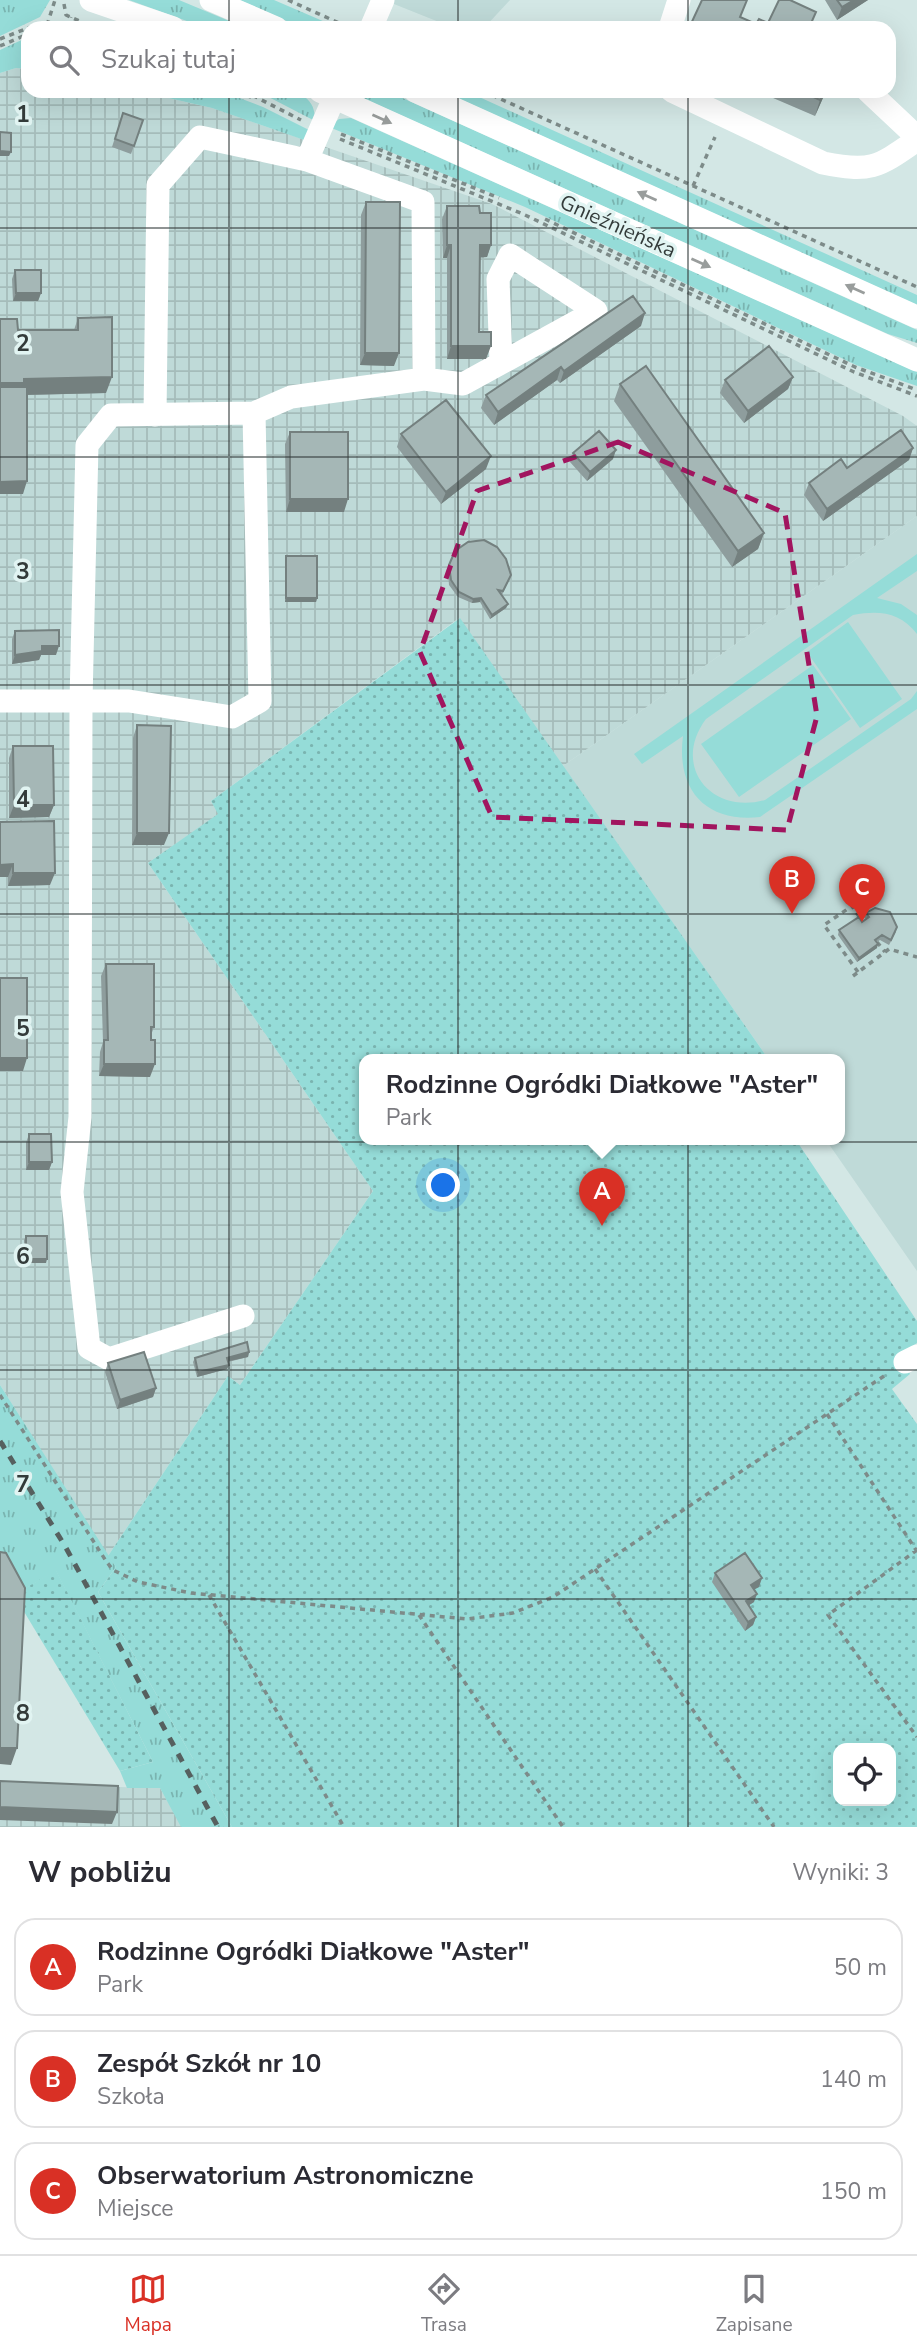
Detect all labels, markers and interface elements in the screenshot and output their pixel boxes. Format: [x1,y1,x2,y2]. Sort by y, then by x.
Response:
search box [21,21,896,98]
icon: search [45,41,83,79]
text: Szukaj tutaj [101,42,236,77]
text: 1 [16,99,30,130]
one-way arrow [372,113,392,125]
street label: Gnieźnieńska [555,188,681,264]
one-way arrow [637,190,657,202]
one-way arrow [691,257,711,269]
one-way arrow [845,283,865,295]
text: 2 [16,328,30,359]
text: 3 [16,556,30,587]
text: 4 [16,784,30,815]
pin: B [769,856,815,914]
pin: C [839,864,885,922]
text: 5 [16,1013,30,1044]
popup [359,1054,845,1145]
text: Rodzinne Ogródki Diałkowe "Aster" [386,1067,818,1102]
text: Park [386,1102,432,1133]
your location [426,1168,460,1202]
pin: A [579,1168,625,1226]
text: 6 [16,1241,30,1272]
text: 7 [16,1469,30,1500]
text: 8 [16,1698,30,1729]
map controls [833,1743,896,1806]
button: locate [833,1743,896,1806]
text: W pobliżu [28,1852,172,1893]
text: Wyniki: 3 [792,1857,889,1888]
text: Rodzinne Ogródki Diałkowe "Aster" [97,1934,529,1969]
text: A [44,1952,62,1983]
text: 50 m [834,1952,887,1983]
text: Park [97,1969,143,2000]
text: Zespół Szkół nr 10 [97,2046,321,2081]
text: B [45,2064,61,2095]
text: 140 m [820,2064,887,2095]
text: Szkoła [97,2081,165,2112]
text: Obserwatorium Astronomiczne [97,2158,474,2193]
text: C [45,2176,61,2207]
text: 150 m [820,2176,887,2207]
text: Miejsce [97,2193,173,2224]
tab: Mapa [124,2270,172,2338]
tab: Trasa [421,2270,467,2338]
tab: Zapisane [716,2270,793,2338]

